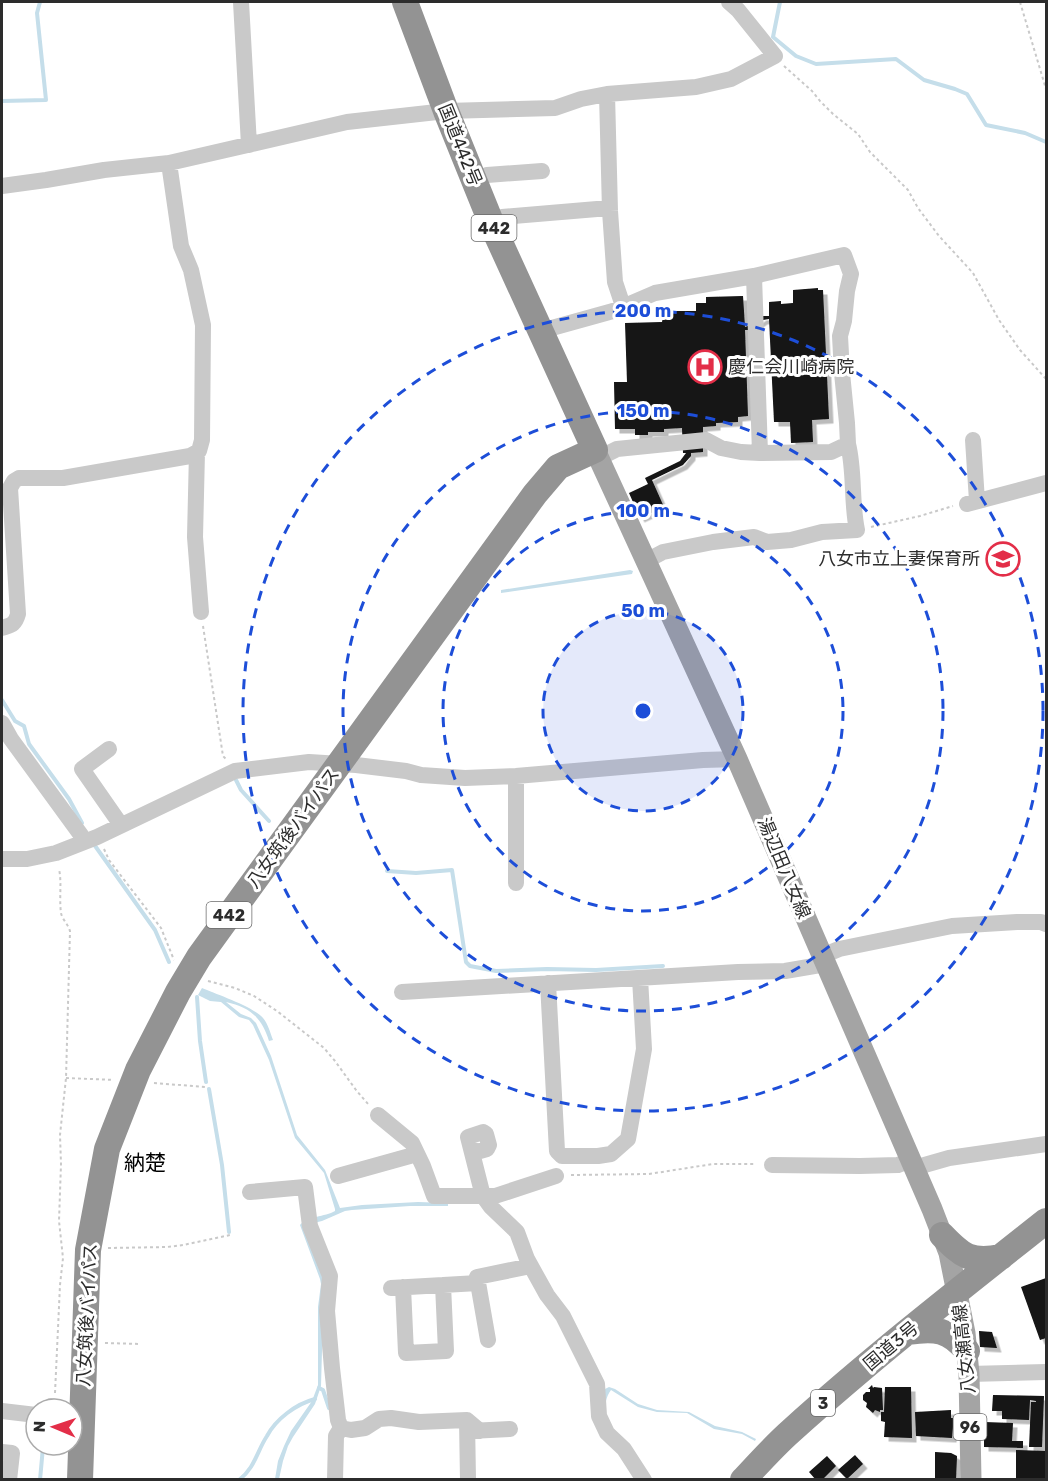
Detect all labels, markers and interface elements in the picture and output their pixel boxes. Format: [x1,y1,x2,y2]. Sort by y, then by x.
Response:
street label: 国道442号 [434,101,486,189]
road number: 442 [472,215,516,241]
text: 200 m [615,300,671,322]
hospital icon: 慶仁会川崎病院 [687,349,723,385]
place label: 慶仁会川崎病院 [728,356,854,378]
text: 150 m [616,400,670,422]
text: 100 m [616,500,670,522]
school or university icon: 八女市立上妻保育所 [985,541,1021,577]
place label: 八女市立上妻保育所 [818,548,980,570]
text: 50 m [621,600,665,622]
centre of rings [633,701,653,721]
street label: 八女筑後バイパス [242,763,344,893]
street label: 湯辺田八女線 [753,814,815,922]
road number: 442 [206,902,252,928]
district label: 納楚 [124,1150,166,1175]
street label: 八女筑後バイパス [72,1243,102,1387]
street label: 八女瀬高線 [948,1303,980,1395]
street label: 国道3号 [859,1317,923,1375]
road number: 3 [811,1390,835,1416]
north arrow [24,1397,84,1457]
road number: 96 [954,1414,986,1440]
text: N [30,1420,49,1433]

